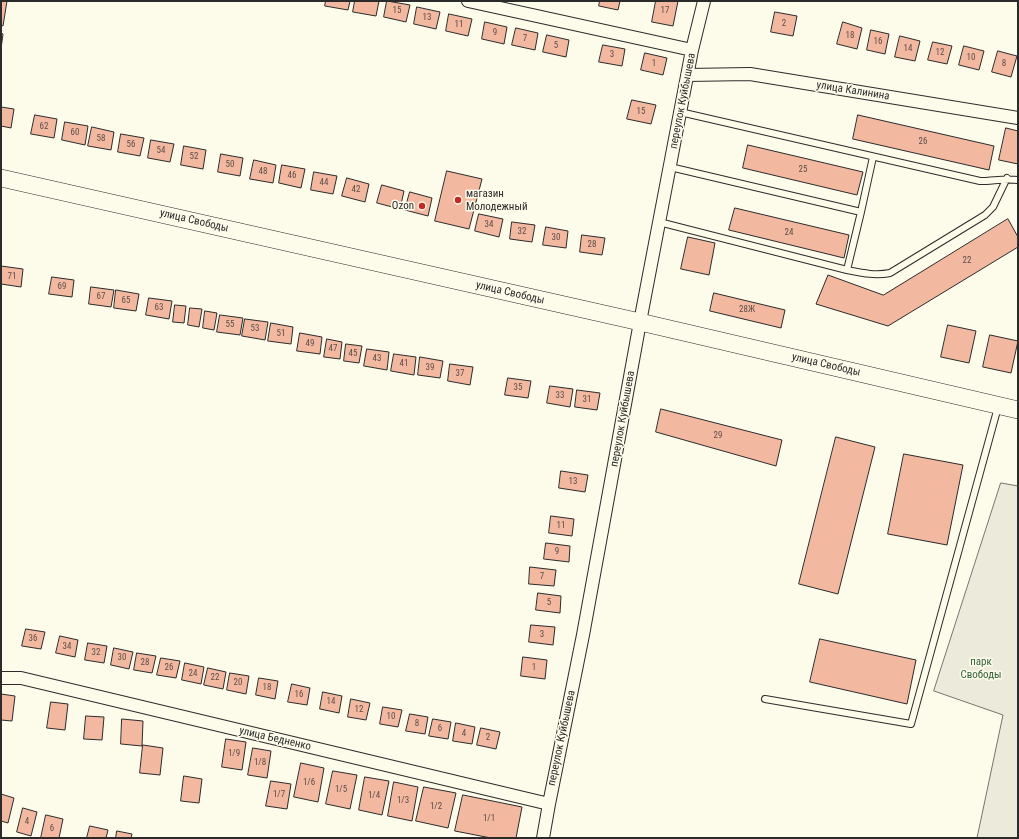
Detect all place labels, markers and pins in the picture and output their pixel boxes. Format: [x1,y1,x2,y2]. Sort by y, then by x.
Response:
place label: магазин Молодежный [466,187,528,213]
marker: магазин Молодежный [453,195,463,205]
place label: Ozon [392,199,414,213]
marker: Ozon [417,201,427,211]

